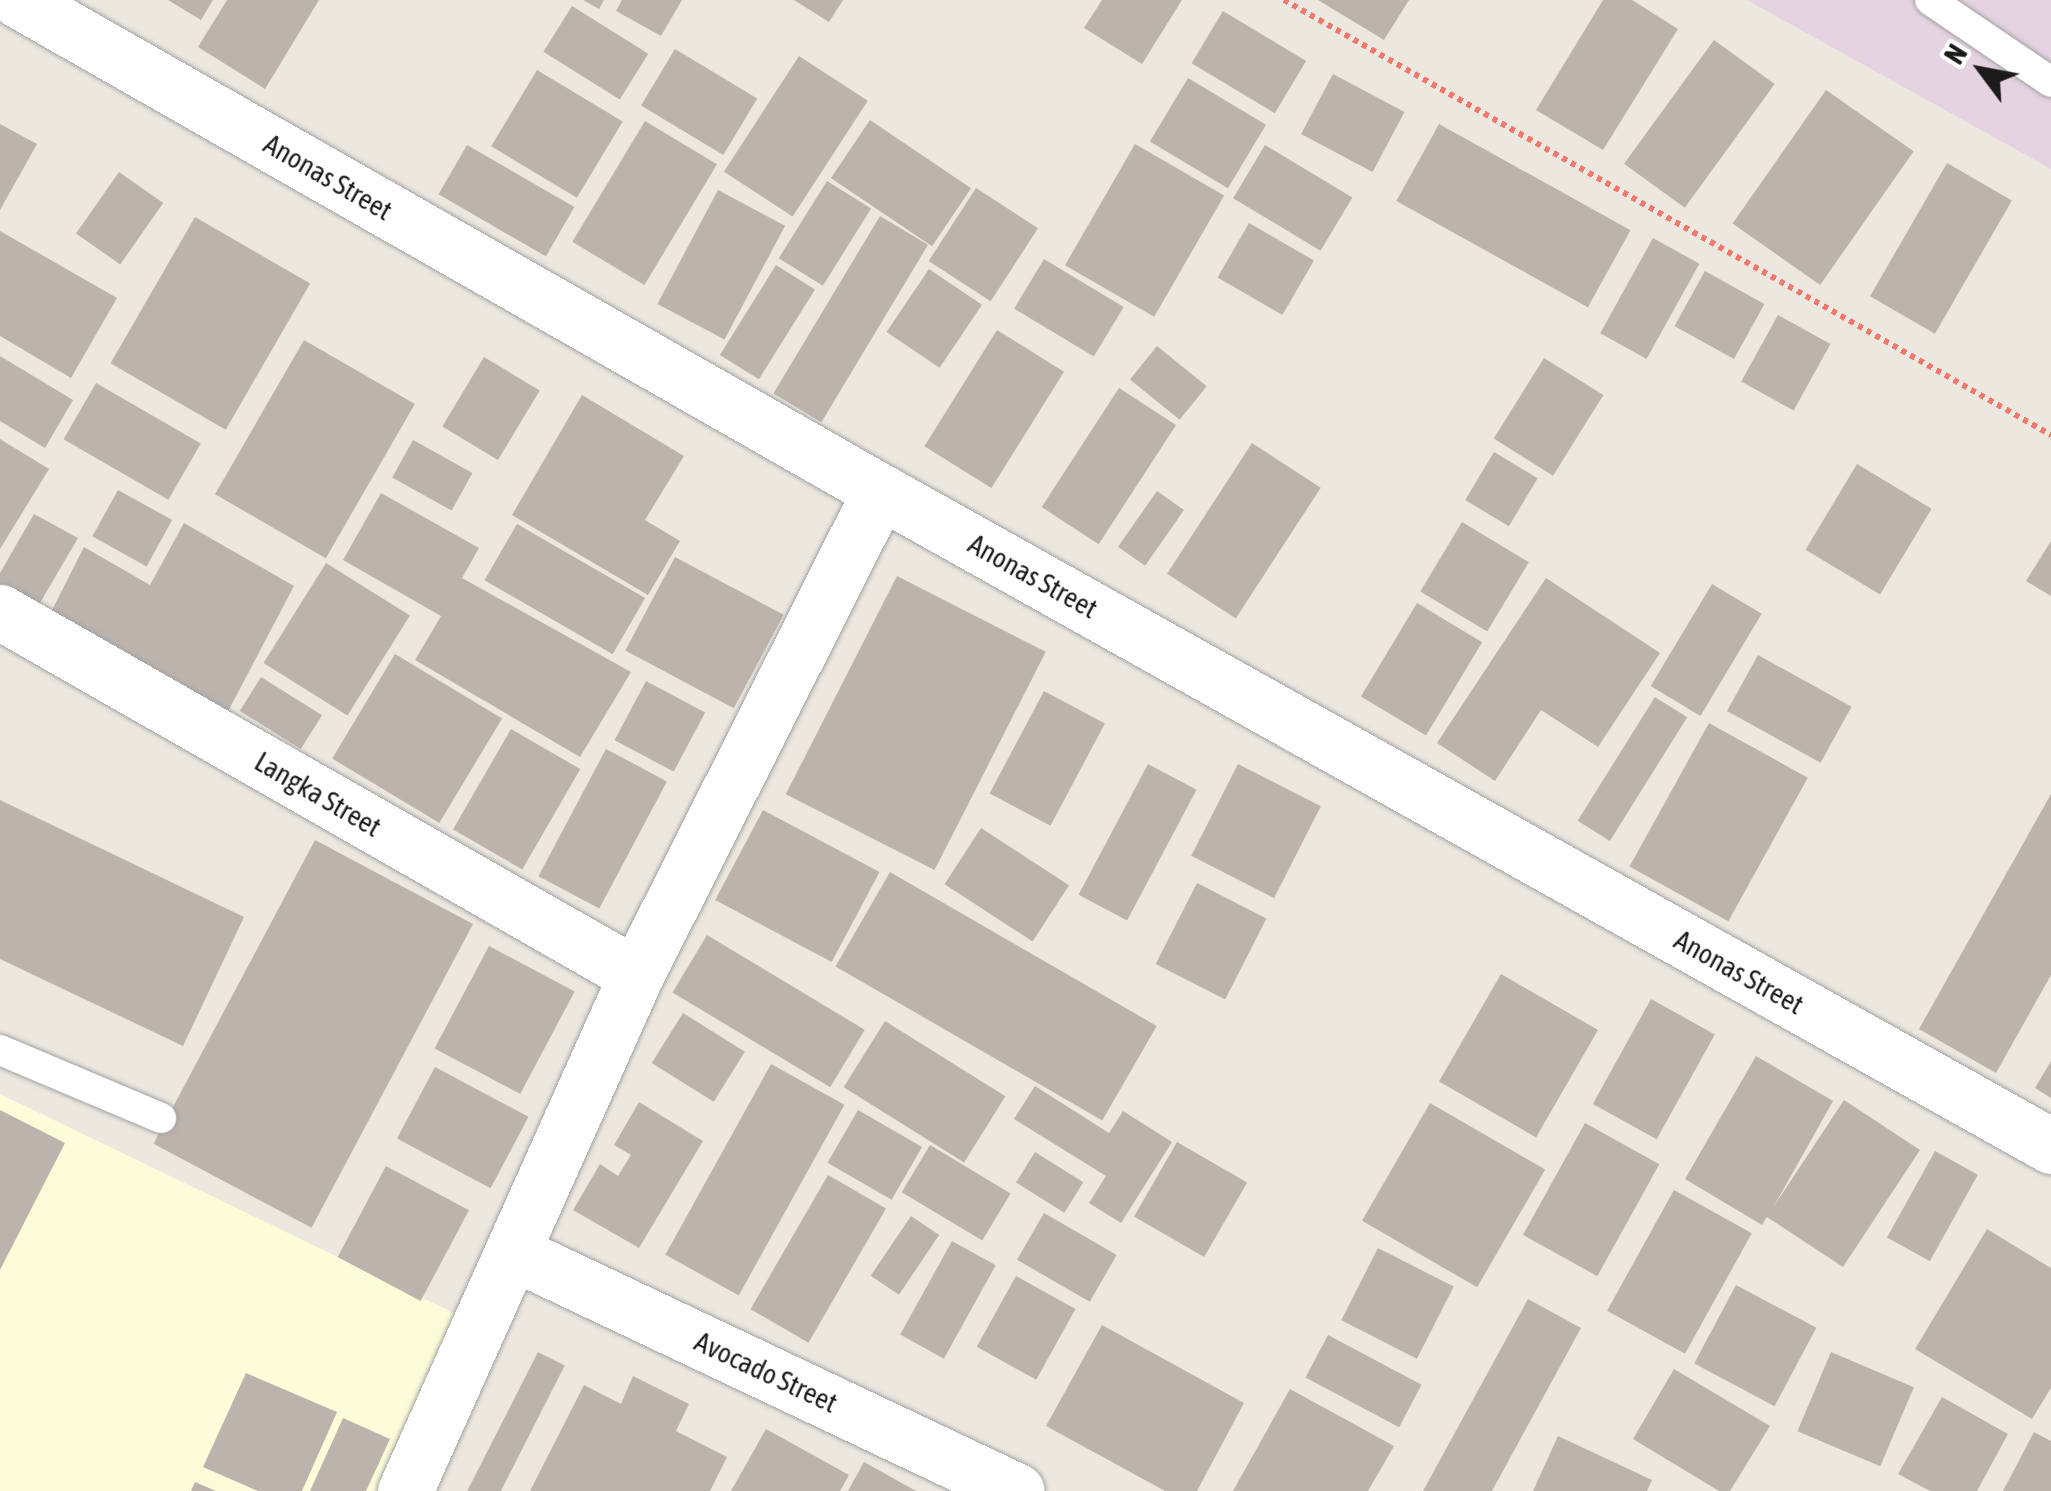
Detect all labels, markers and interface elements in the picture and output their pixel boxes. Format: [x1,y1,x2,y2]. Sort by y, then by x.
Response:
north arrow [1931,20,2031,120]
text: N [1938,39,1974,70]
street label: Anonas Street [258,127,398,227]
street label: Anonas Street [963,527,1103,625]
street label: Langka Street [249,744,387,844]
street label: Anonas Street [1669,923,1809,1021]
street label: Avocado Street [689,1324,843,1420]

